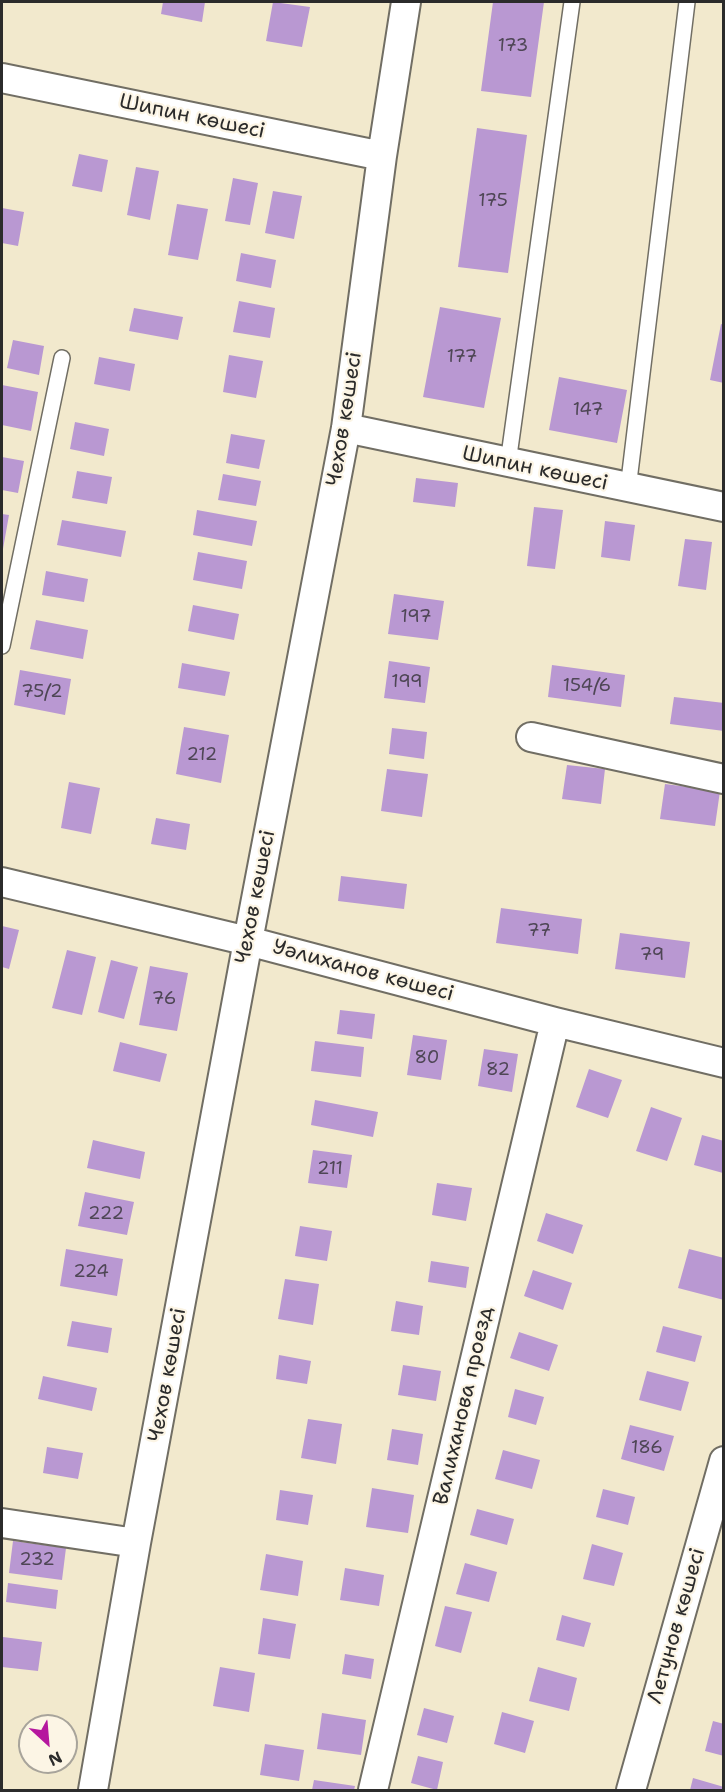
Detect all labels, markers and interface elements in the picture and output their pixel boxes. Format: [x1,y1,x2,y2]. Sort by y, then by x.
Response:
house number: 173 [498,35,528,57]
street label: Шипин көшесі [117,89,267,145]
house number: 175 [478,190,508,212]
house number: 177 [447,346,477,368]
street label: Чехов көшесі [322,350,368,488]
house number: 147 [573,399,603,421]
street label: Шипин көшесі [460,441,610,497]
house number: 197 [401,606,431,628]
house number: 199 [391,671,423,693]
house number: 154/6 [563,675,611,697]
house number: 75/2 [21,681,63,703]
house number: 212 [187,744,217,766]
street label: Чехов көшесі [231,828,281,966]
house number: 77 [527,920,551,942]
street label: Уәлиханов көшесі [270,935,456,1007]
house number: 79 [640,944,664,966]
house number: 76 [152,988,176,1010]
house number: 80 [415,1047,439,1069]
house number: 82 [486,1059,510,1081]
house number: 211 [317,1158,343,1180]
house number: 222 [88,1203,124,1225]
house number: 224 [73,1261,109,1283]
street label: Валиханова проезд [429,1304,499,1508]
street label: Чехов көшесі [144,1306,192,1444]
house number: 186 [631,1437,663,1459]
street label: Летунов көшесі [643,1545,711,1707]
house number: 232 [19,1549,55,1571]
north arrow [18,1714,78,1774]
text: N [45,1747,66,1771]

